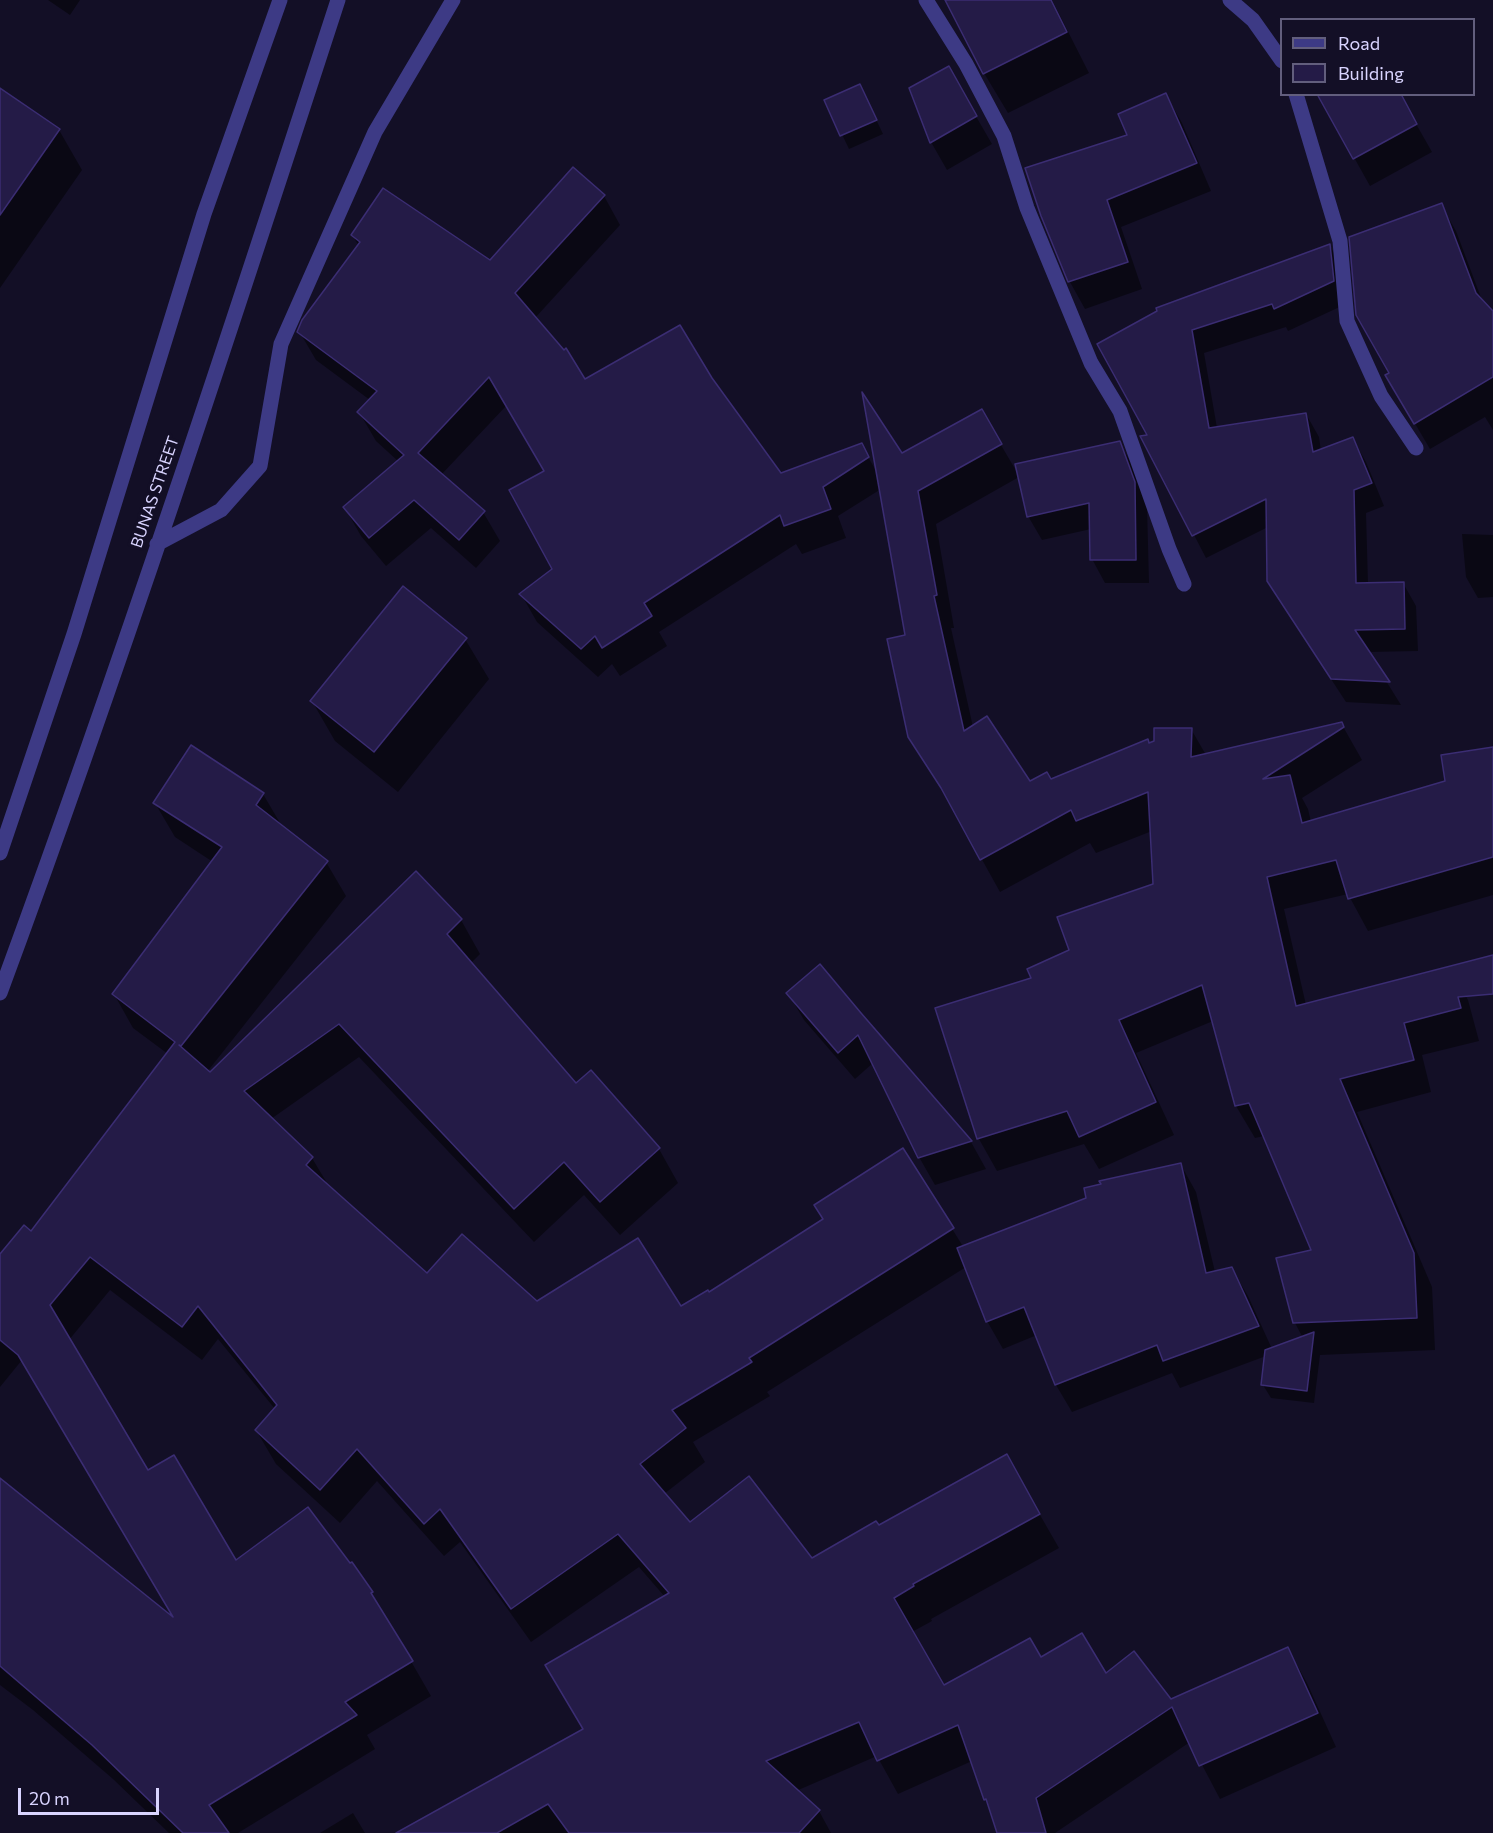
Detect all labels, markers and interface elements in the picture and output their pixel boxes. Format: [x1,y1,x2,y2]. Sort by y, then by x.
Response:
legend [1280,18,1475,96]
text: Road [1338,32,1380,54]
text: Building [1338,62,1404,84]
street label: BUNAS STREET [127,434,183,550]
scale bar [21,1776,162,1814]
text: 20 m [29,1787,70,1809]

